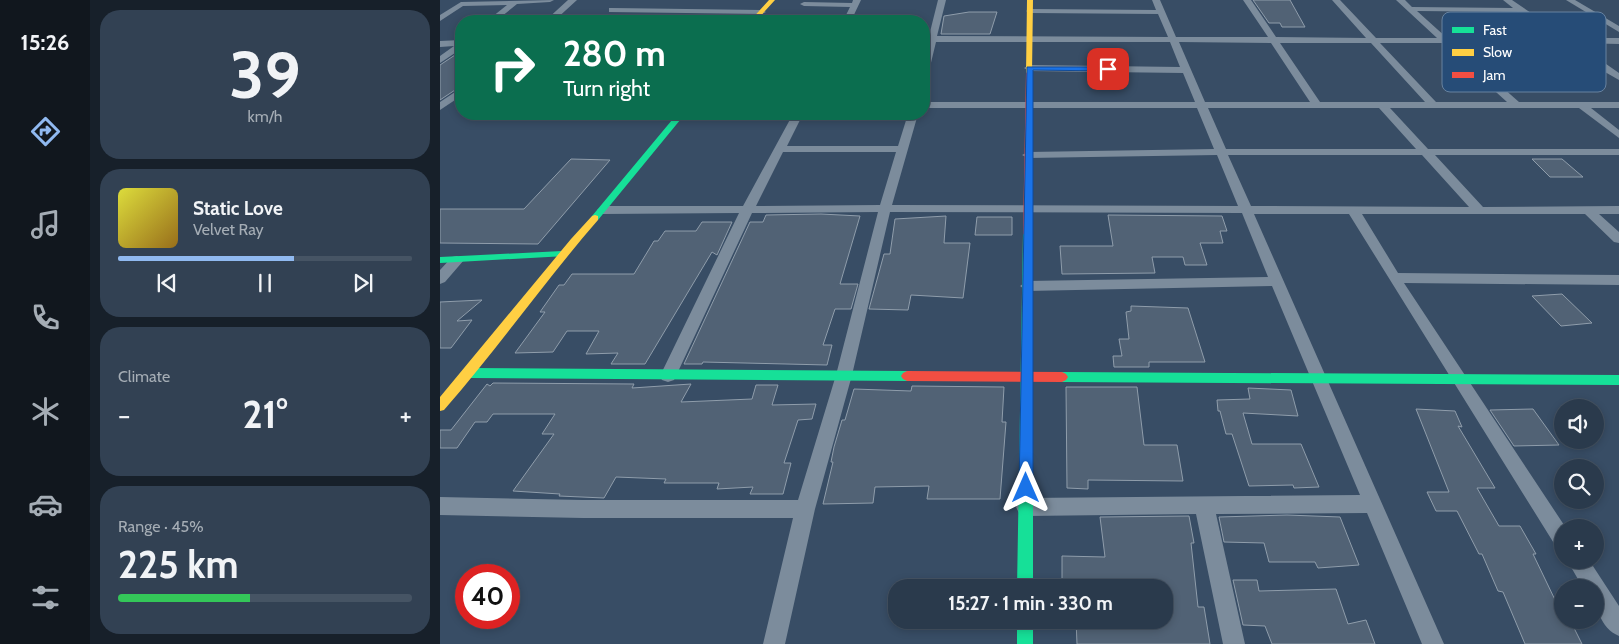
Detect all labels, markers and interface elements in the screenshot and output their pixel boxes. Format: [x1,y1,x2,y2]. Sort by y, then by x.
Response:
legend [1442,12,1606,92]
text: Fast [1483,21,1507,39]
text: 15:26 [21,29,69,56]
text: 280 m [563,32,666,75]
text: 39 [229,35,301,114]
icon: right [480,35,545,100]
text: Slow [1483,43,1512,61]
pin [1087,48,1129,90]
icon: arrive [1094,55,1122,83]
text: Jam [1482,66,1505,84]
text: Turn right [563,75,650,102]
text: km/h [247,107,283,126]
icon: directions [28,114,63,149]
text: Static Love [193,197,283,220]
icon: music [28,207,63,242]
text: Velvet Ray [193,220,264,239]
icon: previous [153,269,181,297]
icon: pause [251,269,279,297]
icon: next [349,269,377,297]
icon: phone [28,300,63,335]
text: Climate [118,367,170,386]
text: 21° [242,391,288,438]
icon: climate [28,394,63,429]
text: − [118,398,130,432]
text: + [400,398,412,432]
map controls [1554,399,1604,629]
button: sound [1554,399,1604,449]
button: search [1554,459,1604,509]
position arrow [999,461,1051,513]
icon: car [28,487,63,522]
text: Range · 45% [118,517,204,536]
button: + [1554,519,1604,569]
text: 225 km [118,541,239,588]
speed limit sign: 40 [455,564,520,629]
button: − [1554,579,1604,629]
icon: filters [28,580,63,615]
text: 15:27 · 1 min · 330 m [948,592,1113,615]

